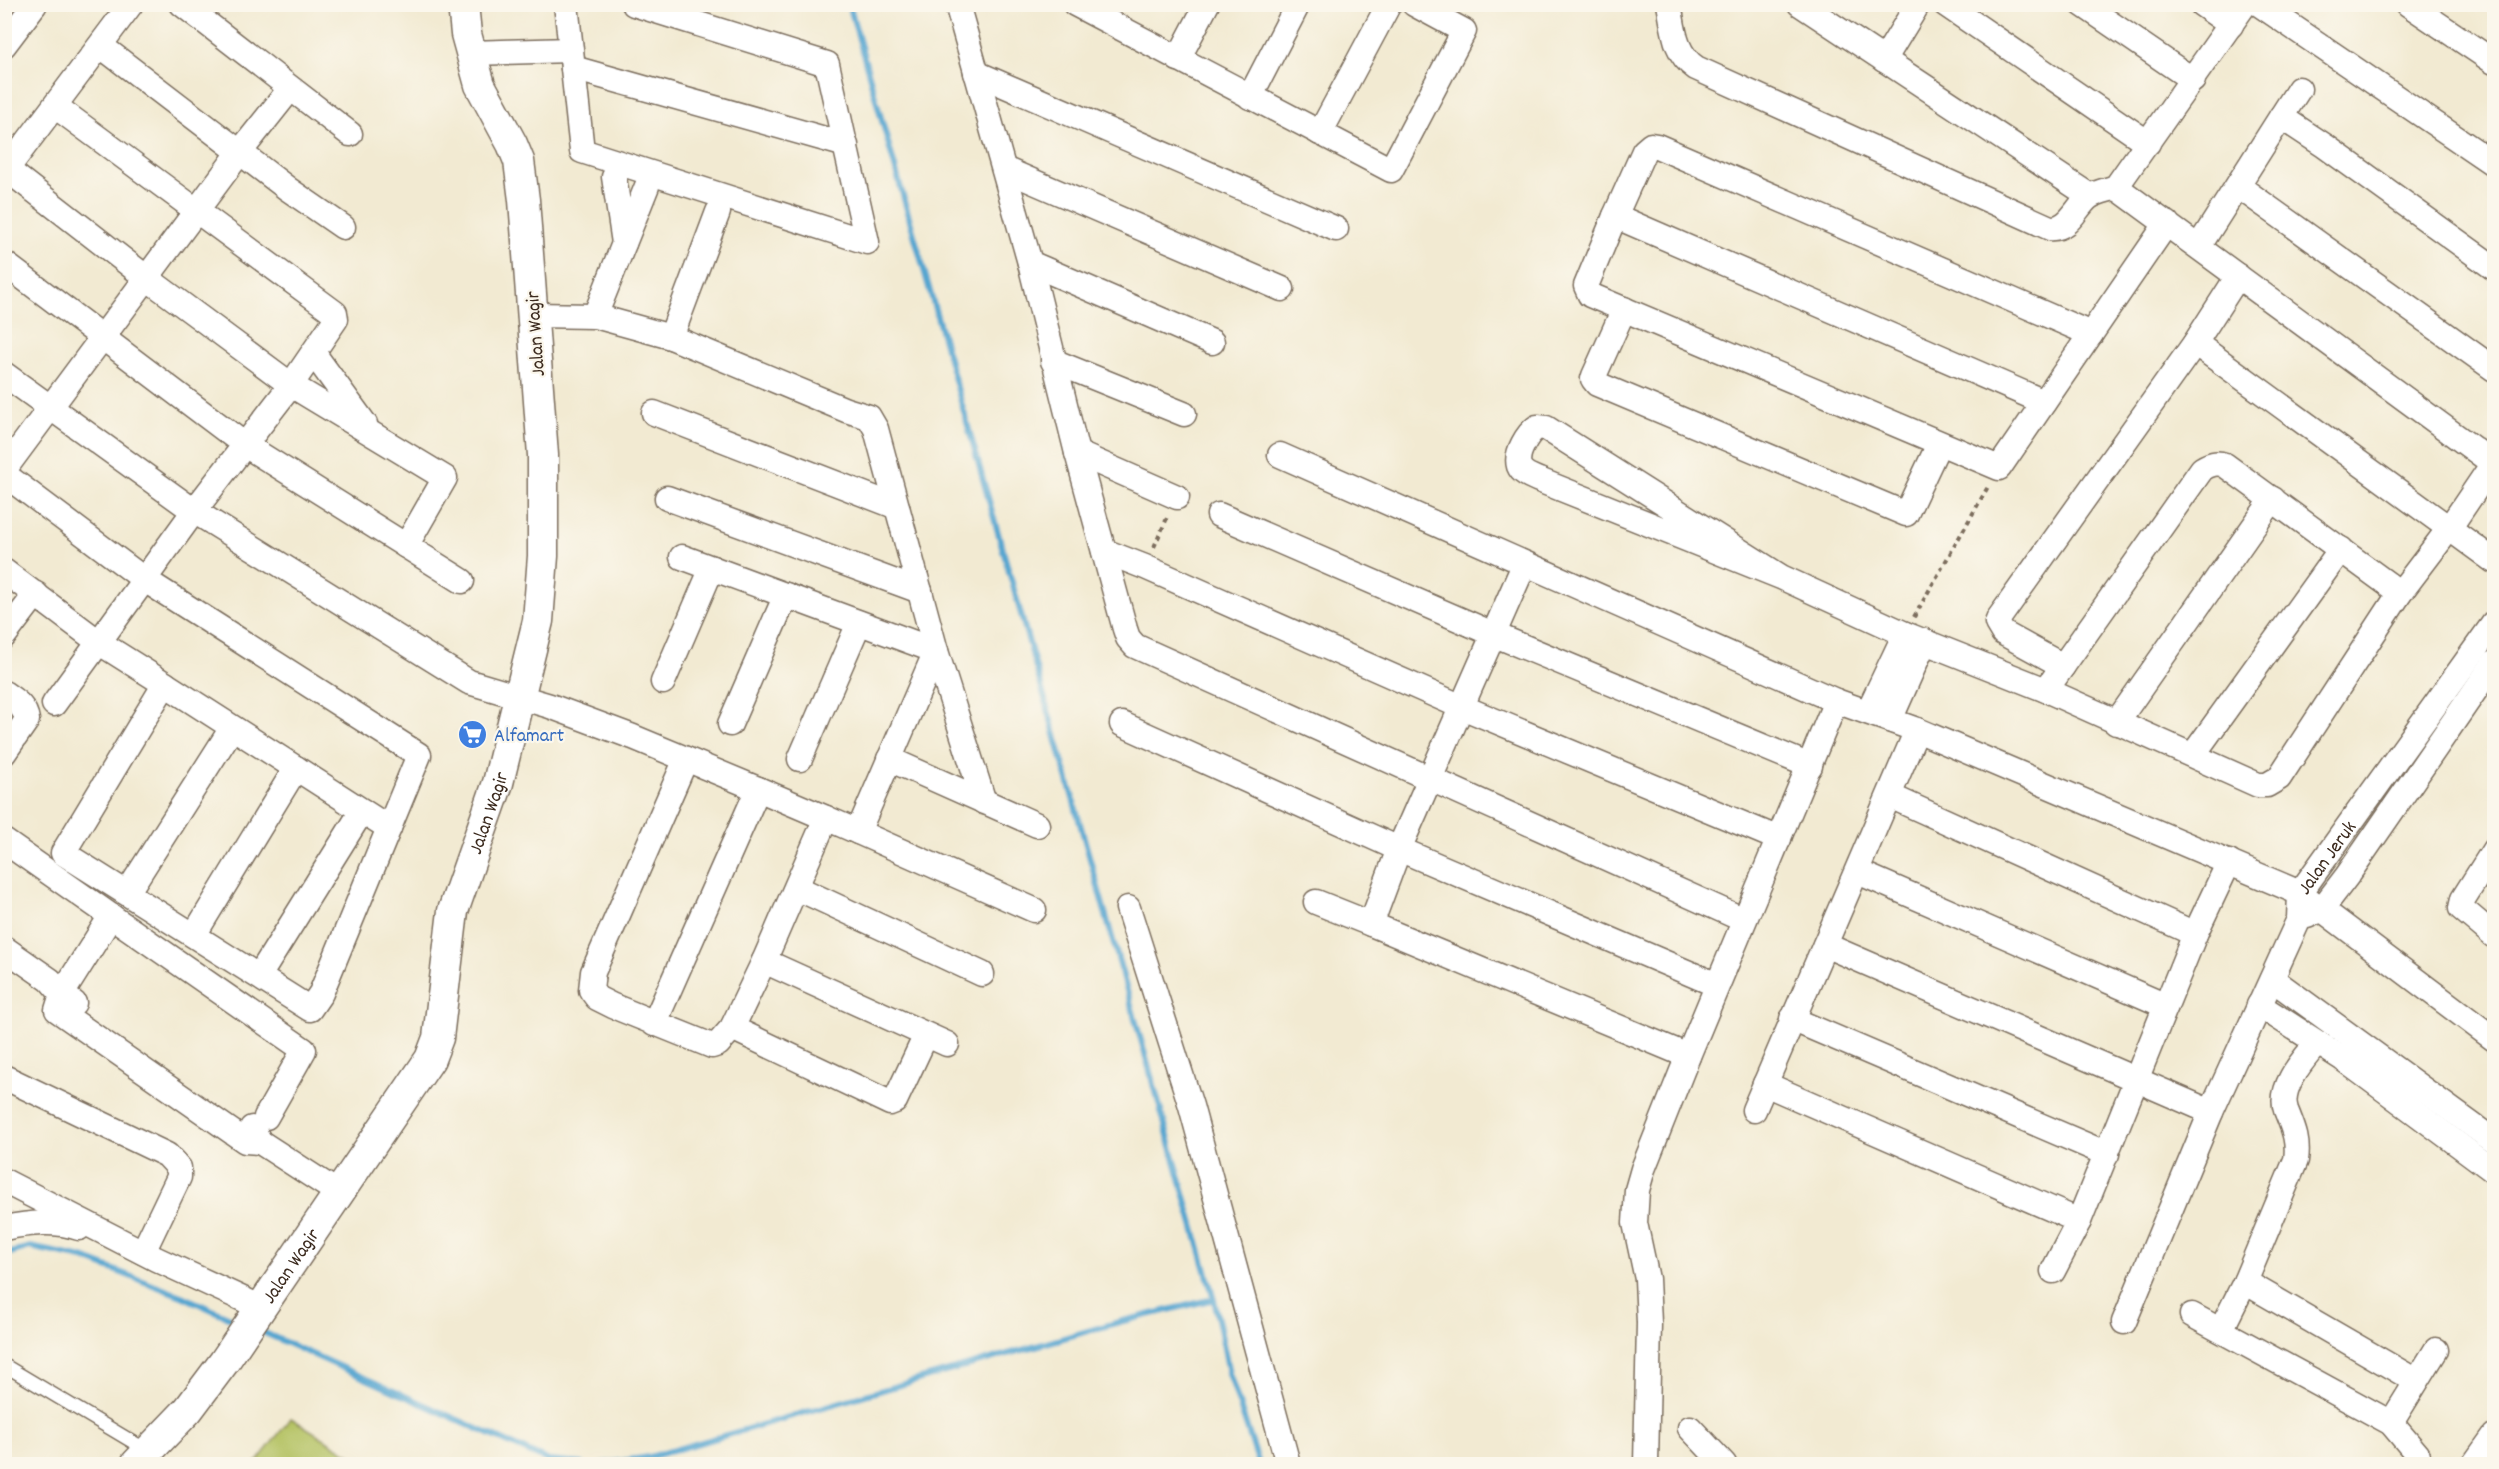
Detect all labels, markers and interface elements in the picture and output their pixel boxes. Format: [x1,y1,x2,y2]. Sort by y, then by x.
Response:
street label: Jalan Wagir [520,290,554,377]
supermarket icon: Alfamart [457,718,489,750]
place label: Alfamart [494,723,564,751]
street label: Jalan Wagir [463,769,517,859]
street label: Jalan Jeruk [2292,816,2365,901]
street label: Jalan Wagir [257,1223,328,1310]

